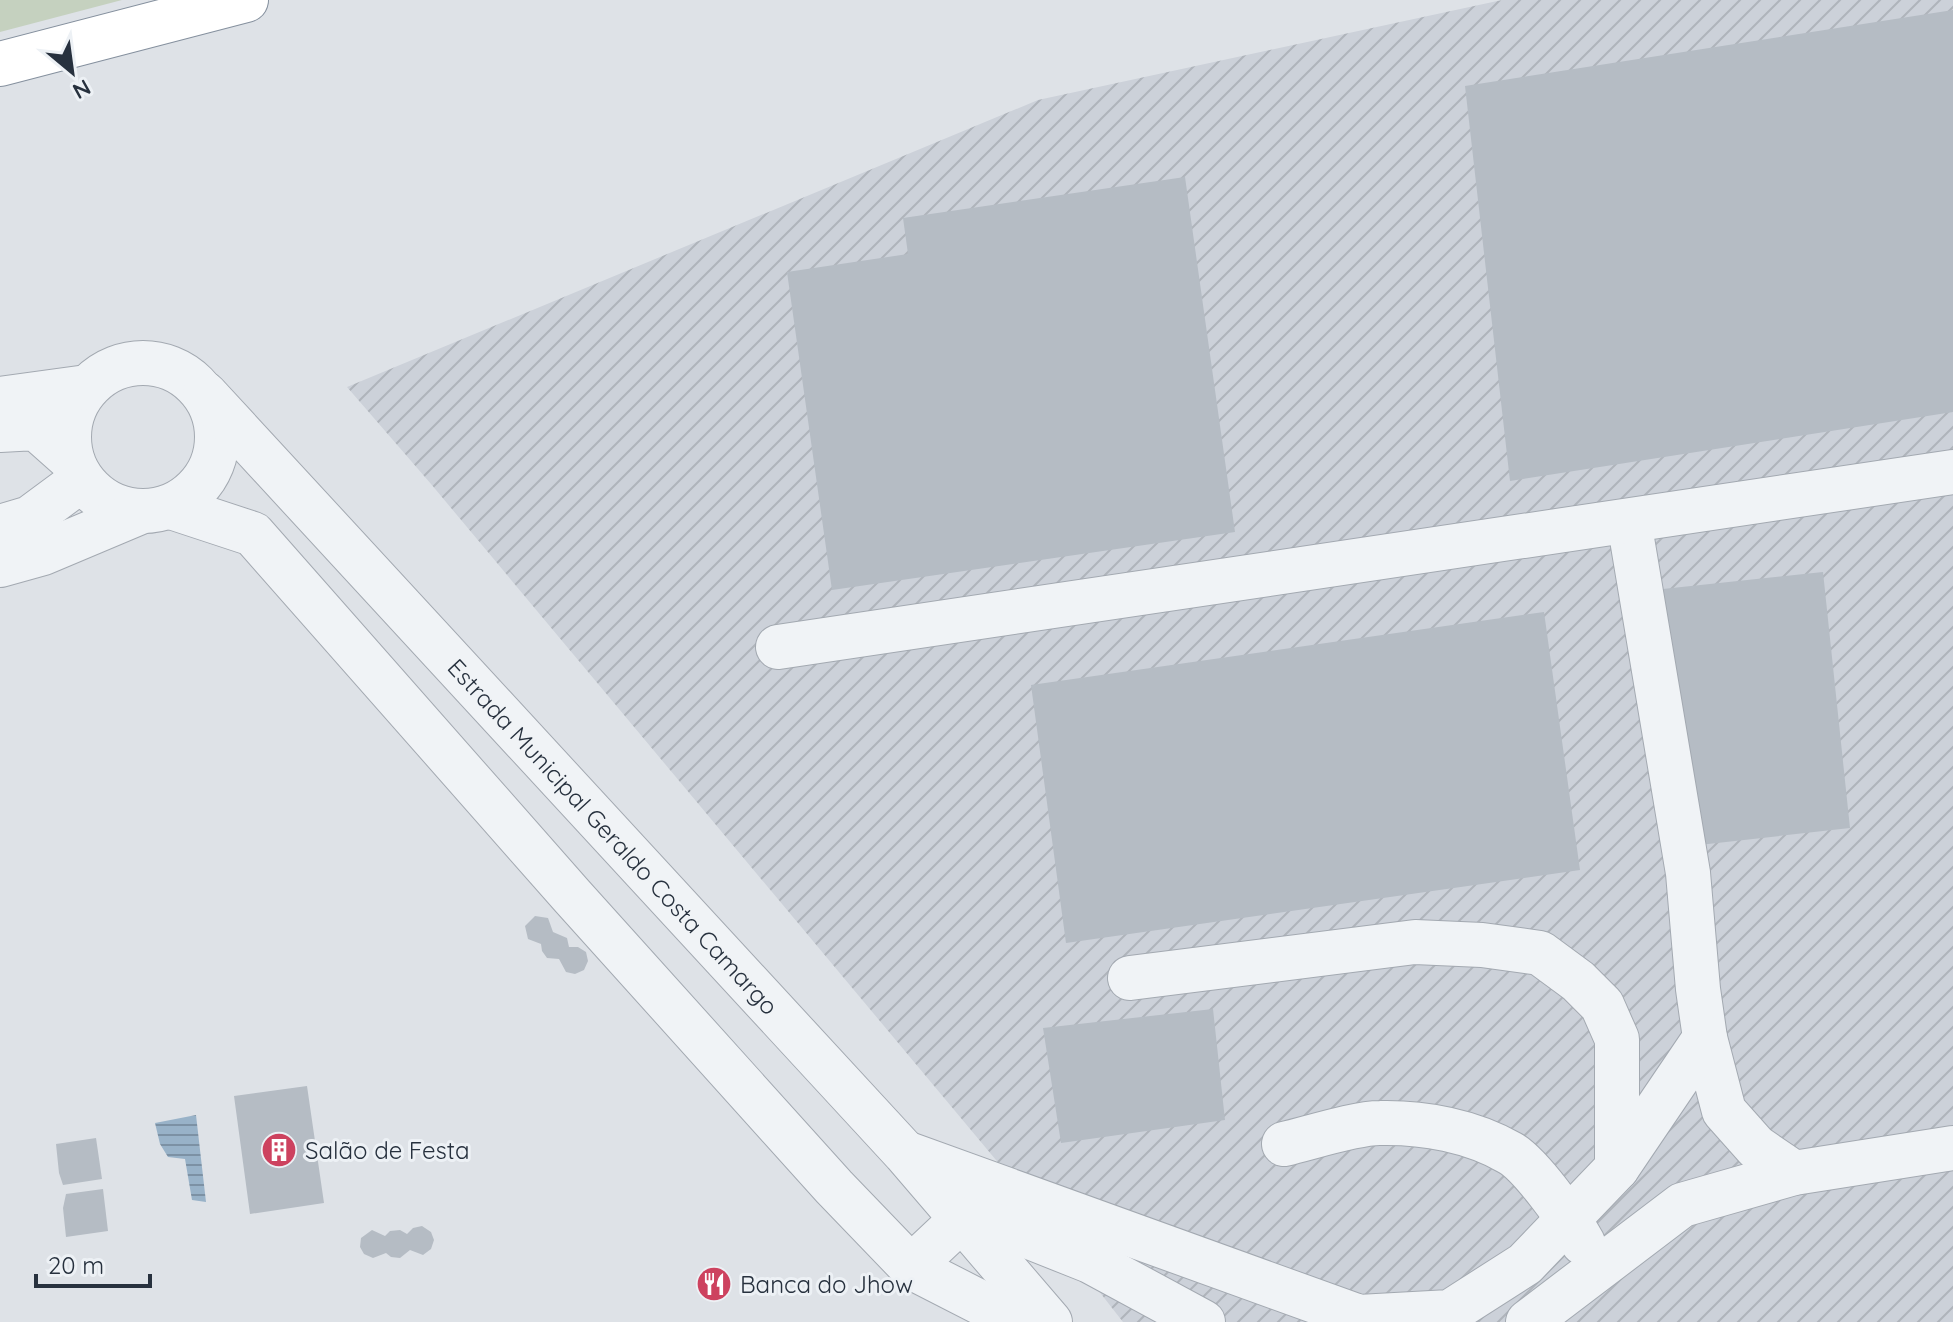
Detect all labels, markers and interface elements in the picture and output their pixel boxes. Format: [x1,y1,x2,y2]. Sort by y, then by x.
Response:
north arrow [32,32,112,112]
text: N [68,73,96,106]
street label: Estrada Municipal Geraldo Costa Camargo [442,652,785,1021]
building icon: Salão de Festa [260,1131,298,1169]
place label: Salão de Festa [305,1135,470,1165]
scale bar [36,1238,150,1288]
text: 20 m [48,1250,104,1280]
restaurant icon: Banca do Jhow [695,1265,733,1303]
place label: Banca do Jhow [740,1269,913,1299]

